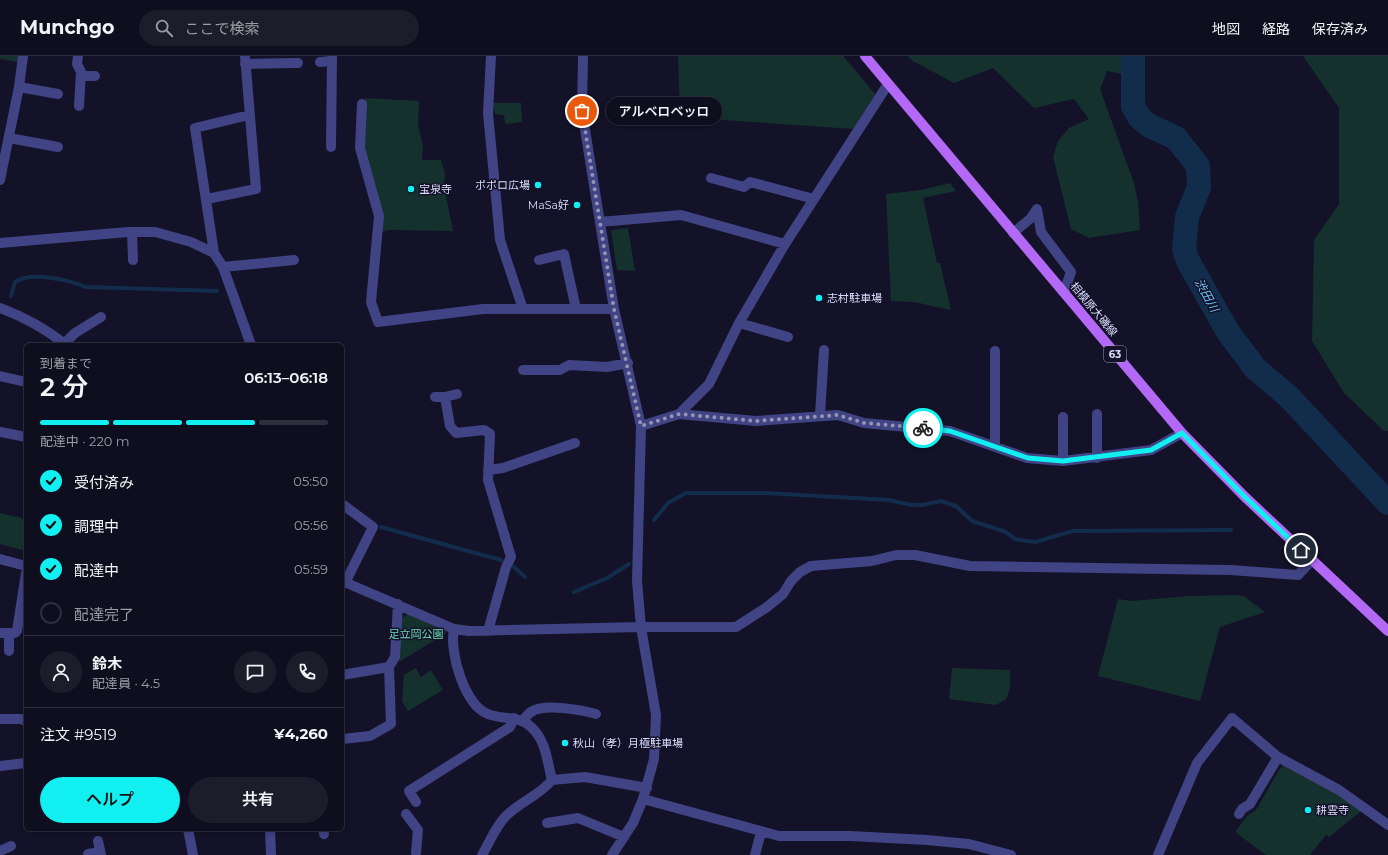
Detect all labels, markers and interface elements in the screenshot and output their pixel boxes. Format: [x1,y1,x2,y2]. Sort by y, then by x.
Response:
search box [139,10,419,46]
text: Munchgo [20,16,115,39]
icon: search [153,17,175,39]
text: ここで検索 [185,19,260,38]
text: 地図 [1212,20,1240,38]
text: 経路 [1262,20,1290,38]
text: 保存済み [1312,20,1368,38]
pin [565,94,599,128]
callout: アルベロベッロ [606,97,722,125]
icon: bag [571,100,593,122]
text: アルベロベッロ [619,103,709,119]
place label: ポポロ広場 [475,178,530,192]
marker: ポポロ広場 [533,180,543,190]
place label: 宝泉寺 [419,182,452,196]
marker: 宝泉寺 [406,184,416,194]
place label: MaSa好 [528,198,569,212]
marker: MaSa好 [572,200,582,210]
water label: 渋田川 [1192,276,1223,316]
street label: 相模原大磯線 [1067,279,1121,339]
place label: 志村駐車場 [827,291,882,305]
marker: 志村駐車場 [814,293,824,303]
road number: 63 [1104,346,1126,362]
text: 到着まで [40,355,92,371]
text: 06:13–06:18 [244,368,328,387]
text: 2 分 [40,371,88,403]
courier [903,408,943,448]
icon: bike [912,417,934,439]
text: 配達中 · 220 m [40,433,130,449]
icon: check [40,470,62,492]
text: 受付済み [74,473,134,492]
text: 05:50 [293,473,328,489]
icon: check [40,514,62,536]
text: 調理中 [74,517,119,536]
text: 05:56 [294,517,328,533]
pin [1284,533,1318,567]
icon: home [1290,539,1312,561]
icon: check [40,558,62,580]
text: 配達中 [74,561,119,580]
text: 05:59 [294,561,328,577]
text: 配達完了 [74,605,134,624]
park label: 足立岡公園 [389,627,444,641]
button: person [40,651,82,693]
button: chat [234,651,276,693]
button: phone [286,651,328,693]
text: 鈴木 [92,654,122,673]
text: 配達員 · 4.5 [92,675,160,691]
text: ¥4,260 [274,724,328,743]
text: 注文 #9519 [40,725,117,744]
place label: 秋山（孝）月極駐車場 [573,736,683,750]
marker: 秋山（孝）月極駐車場 [560,738,570,748]
button: ヘルプ [40,777,180,823]
button: 共有 [188,777,328,823]
place label: 耕雲寺 [1316,803,1349,817]
marker: 耕雲寺 [1303,805,1313,815]

